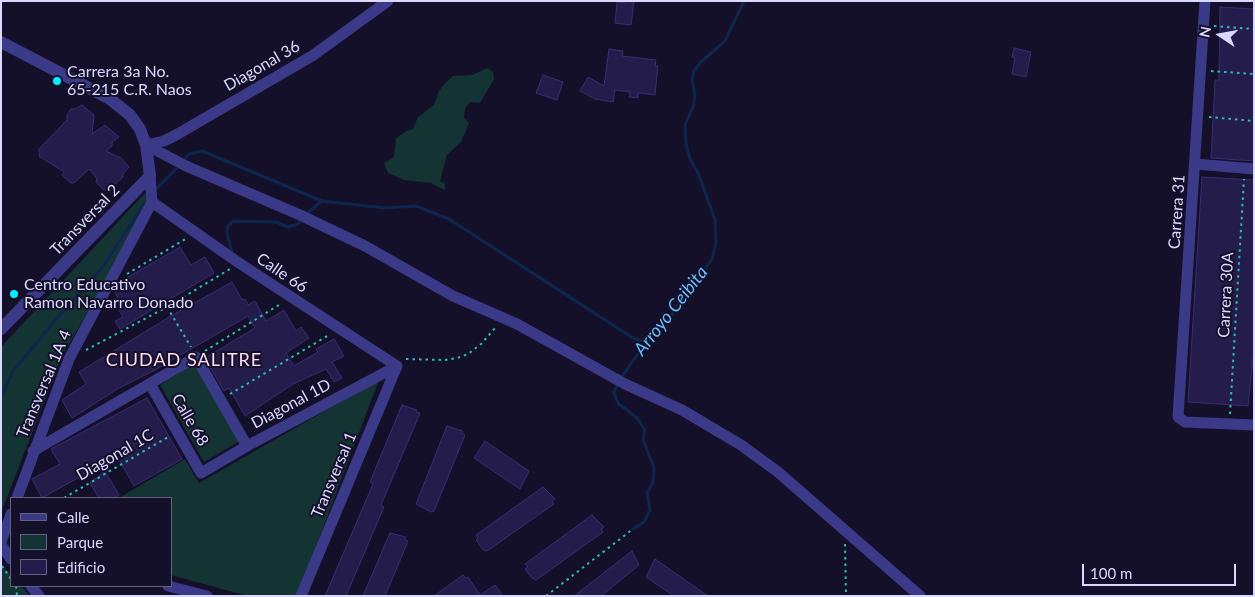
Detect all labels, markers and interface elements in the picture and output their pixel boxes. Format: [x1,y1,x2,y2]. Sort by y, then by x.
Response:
north arrow [1195,10,1245,60]
text: N [1195,25,1214,39]
street label: Diagonal 36 [221,37,303,95]
place label: Carrera 3a No. 65-215 C.R. Naos [67,62,192,100]
marker: Carrera 3a No. 65-215 C.R. Naos [51,75,63,87]
street label: Carrera 31 [1165,174,1189,250]
street label: Transversal 2 [46,180,124,260]
street label: Calle 66 [253,249,311,297]
street label: Carrera 30A [1214,252,1238,338]
water label: Arroyo Ceibita [630,262,712,360]
place label: Centro Educativo Ramon Navarro Donado [24,275,193,313]
marker: Centro Educativo Ramon Navarro Donado [8,288,20,300]
street label: Transversal 1A 4 [13,327,75,441]
district label: CIUDAD SALITRE [104,349,264,371]
street label: Diagonal 1D [248,375,334,433]
street label: Calle 68 [167,390,213,450]
street label: Diagonal 1C [73,425,157,485]
street label: Transversal 1 [307,429,361,521]
legend [10,497,172,587]
text: Calle [57,508,89,526]
text: Parque [57,533,103,551]
scale bar [1085,554,1239,586]
text: Edificio [57,558,105,576]
text: 100 m [1090,564,1132,582]

